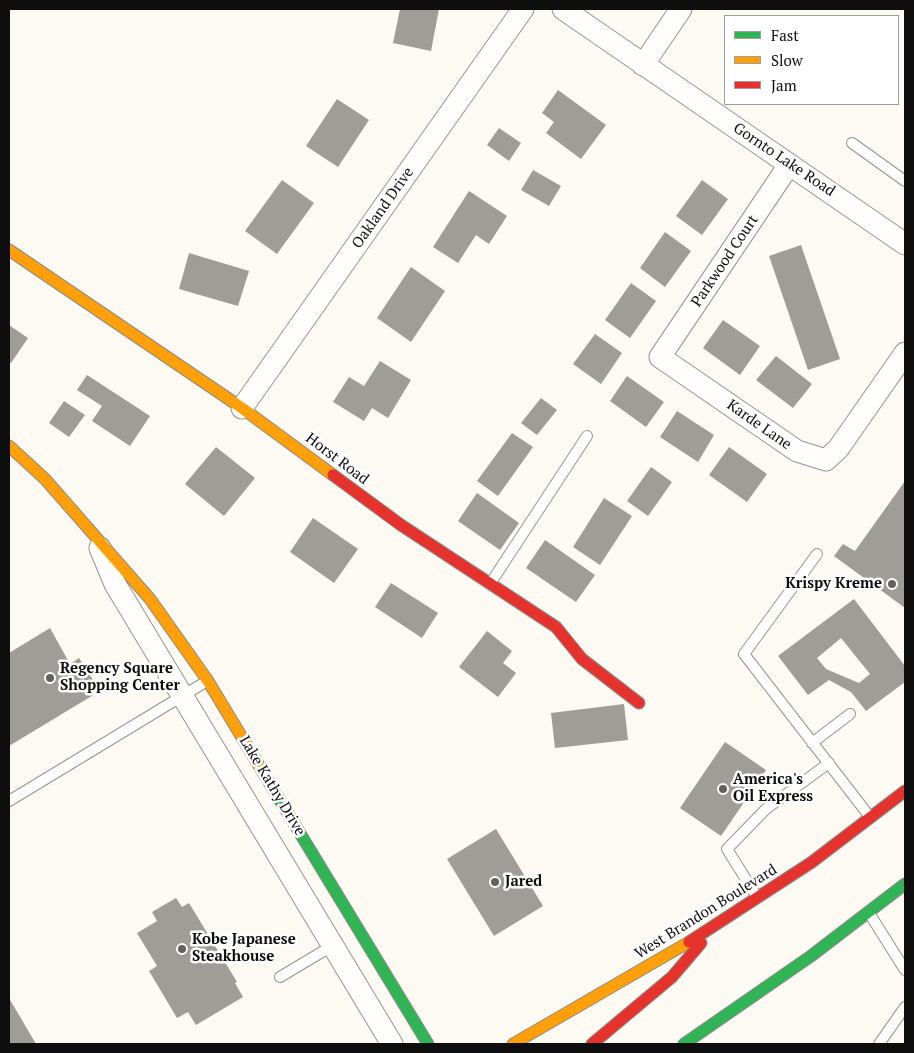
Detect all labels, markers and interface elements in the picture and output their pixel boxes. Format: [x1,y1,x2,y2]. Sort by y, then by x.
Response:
legend [724,15,899,105]
text: Fast [771,25,799,45]
text: Slow [771,50,803,70]
text: Jam [771,75,797,95]
street label: Gornto Lake Road [730,119,838,201]
street label: Oakland Drive [348,164,418,252]
street label: Parkwood Court [688,212,762,310]
street label: Karde Lane [723,396,795,454]
street label: Horst Road [302,430,372,488]
place label: Krispy Kreme [785,575,882,593]
marker: Krispy Kreme [886,578,898,590]
place label: Regency Square Shopping Center [60,660,180,695]
marker: Regency Square Shopping Center [44,672,56,684]
street label: Lake Kathy Drive [235,733,309,839]
place label: America's Oil Express [733,771,813,806]
marker: America's Oil Express [717,783,729,795]
street label: West Brandon Boulevard [632,861,780,963]
place label: Jared [505,873,542,891]
marker: Jared [489,876,501,888]
place label: Kobe Japanese Steakhouse [192,931,296,966]
marker: Kobe Japanese Steakhouse [176,943,188,955]

